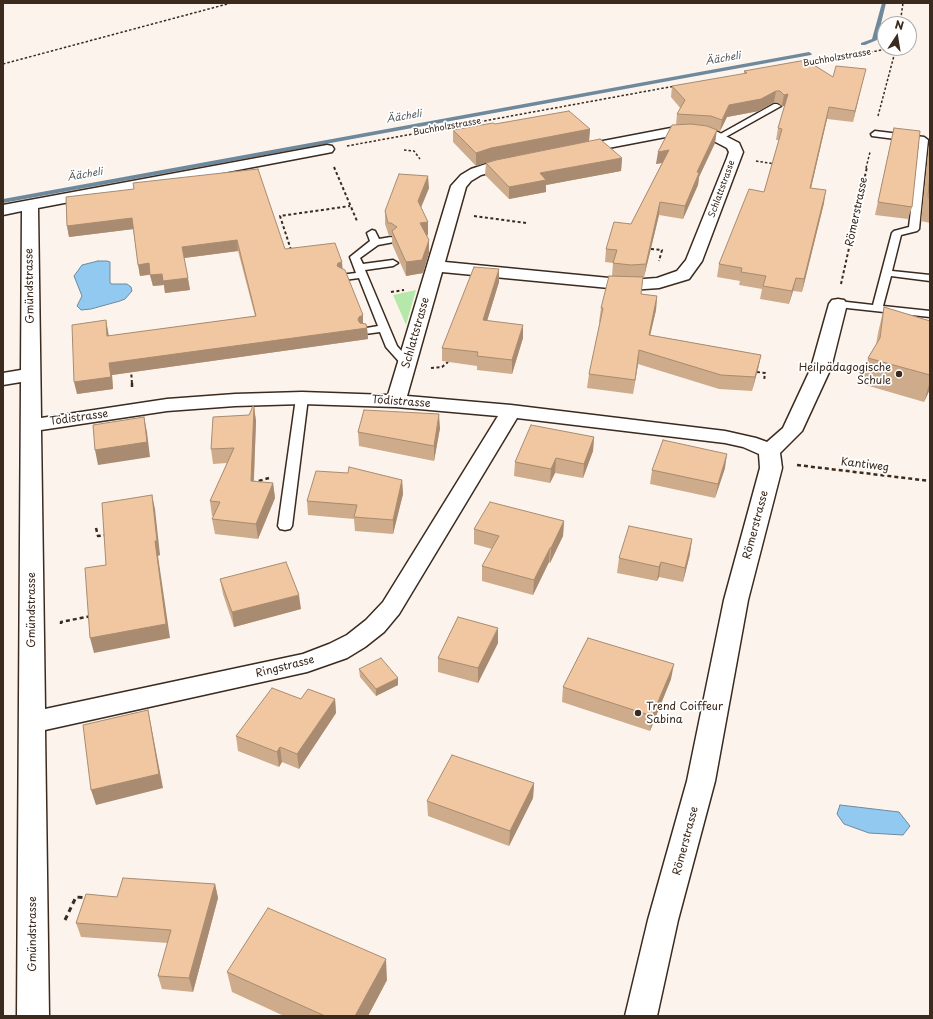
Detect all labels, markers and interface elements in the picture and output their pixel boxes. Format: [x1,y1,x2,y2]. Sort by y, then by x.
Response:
north arrow [877,16,917,56]
text: N [893,16,905,34]
street label: Buchholzstrasse [802,47,872,69]
water label: Äächeli [704,50,742,68]
water label: Äächeli [385,108,423,126]
street label: Buchholzstrasse [412,116,482,138]
street label: Schlattstrasse [707,159,737,219]
water label: Äächeli [66,166,104,184]
street label: Römerstrasse [843,176,871,248]
street label: Gmündstrasse [23,248,37,324]
street label: Schlattstrasse [399,296,433,370]
place label: Heilpädagogische Schule [799,361,891,387]
marker: Heilpädagogische Schule [894,369,904,379]
street label: Tödistrasse [371,393,431,411]
street label: Tödistrasse [49,407,109,429]
street label: Kantiweg [840,455,890,475]
street label: Römerstrasse [740,489,772,561]
street label: Gmündstrasse [25,572,39,648]
street label: Ringstrasse [254,653,316,681]
place label: Trend Coiffeur Sabina [646,700,723,726]
marker: Trend Coiffeur Sabina [633,708,643,718]
street label: Römerstrasse [670,805,702,877]
street label: Gmündstrasse [26,896,40,972]

